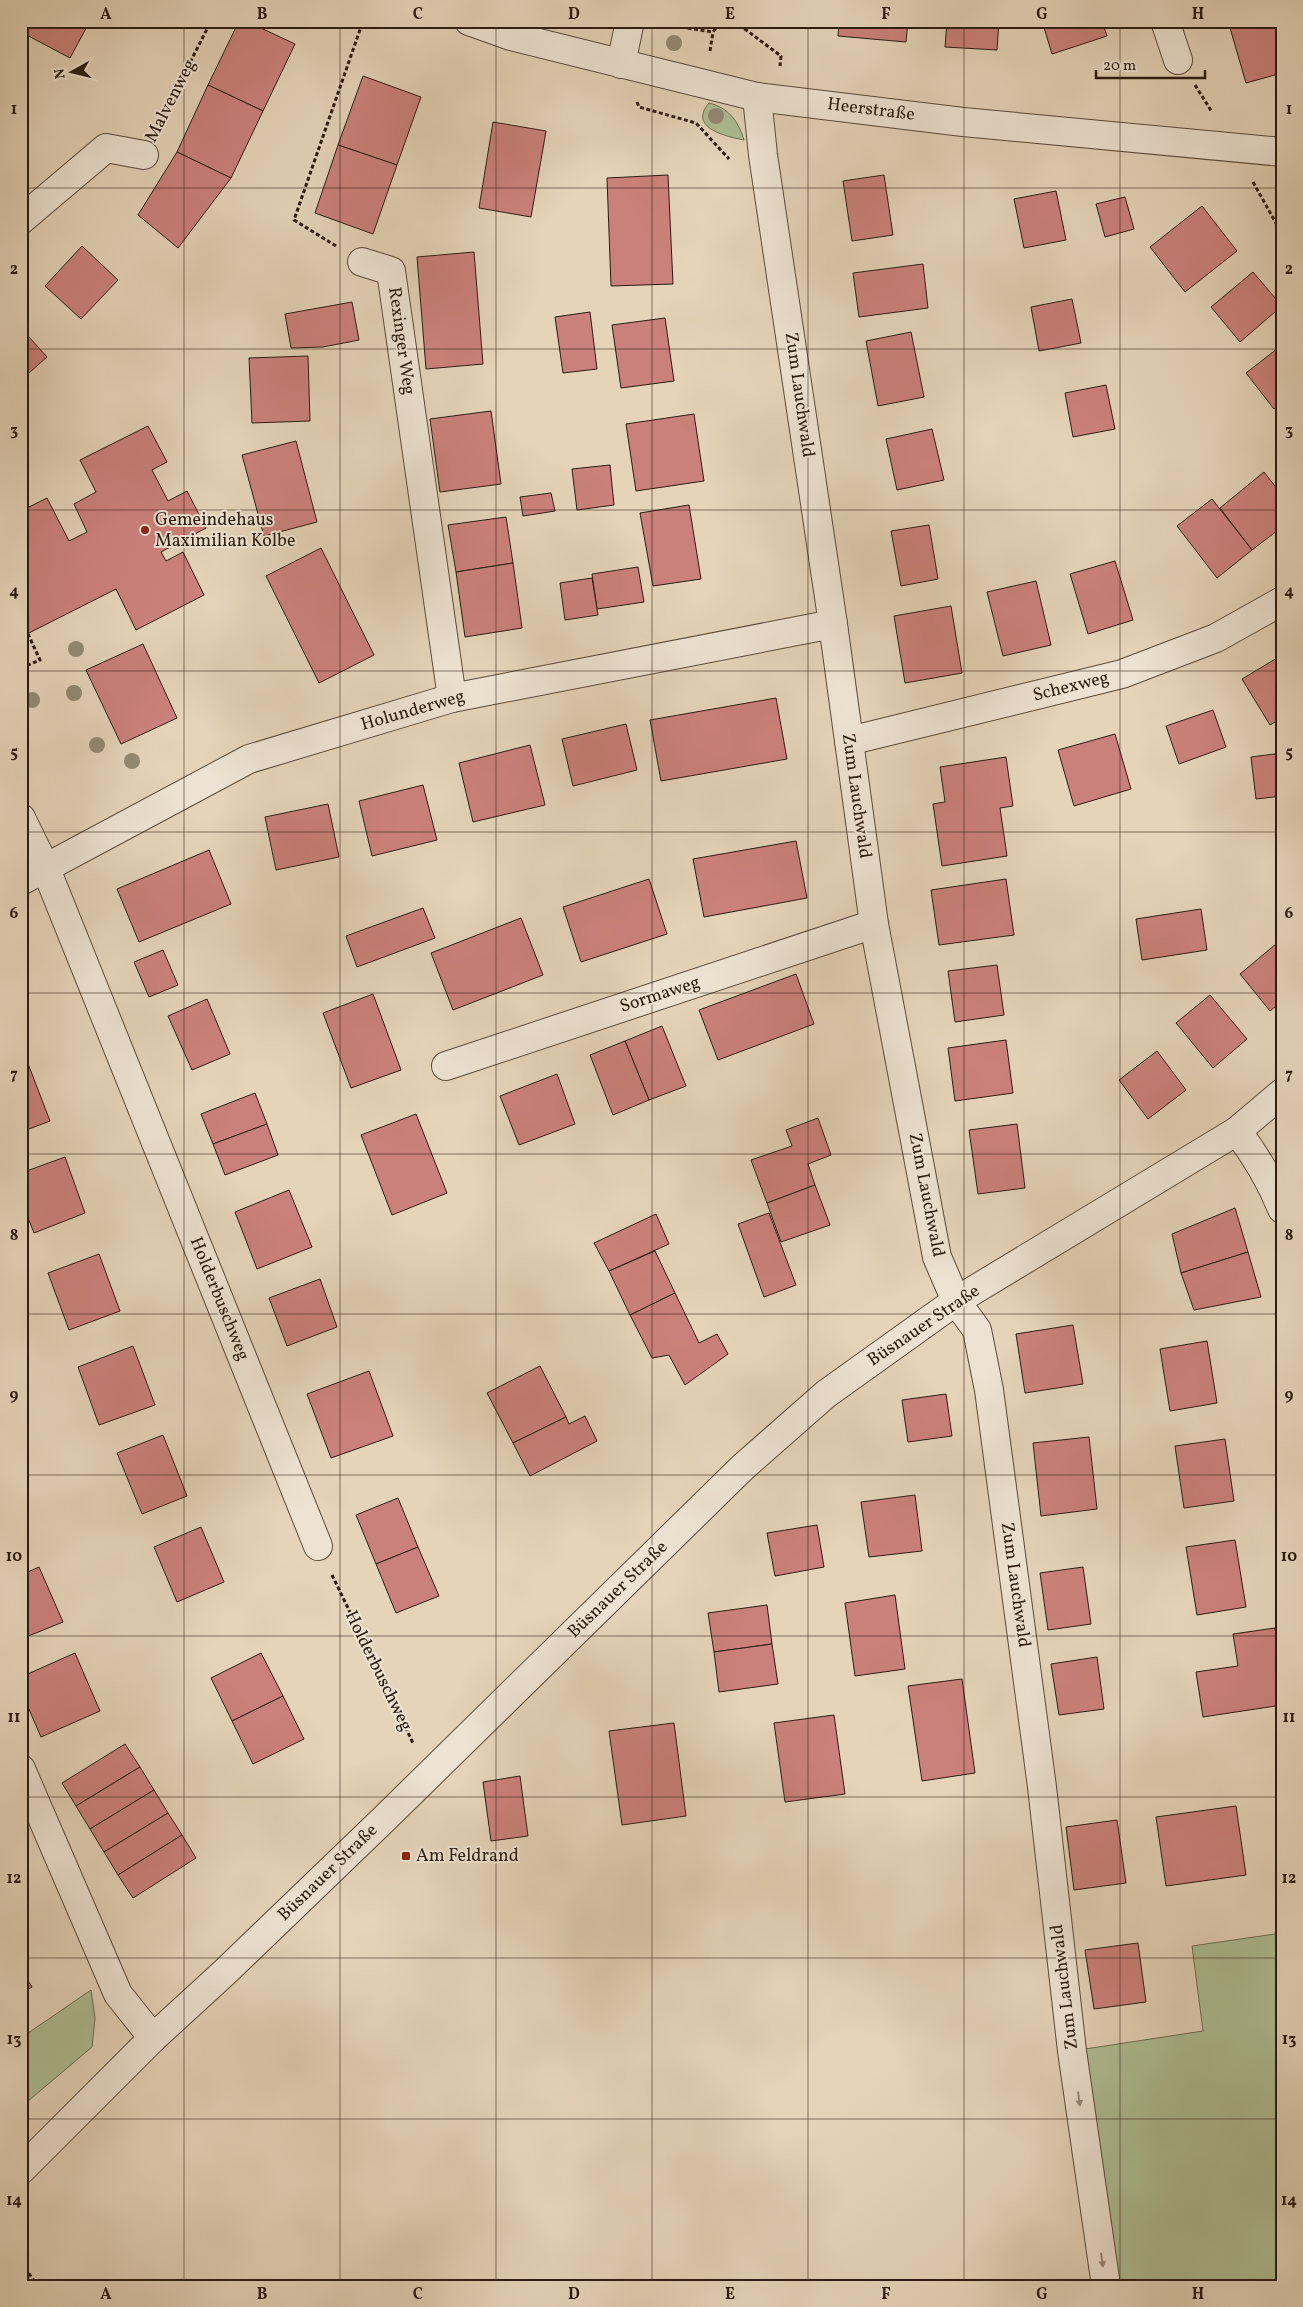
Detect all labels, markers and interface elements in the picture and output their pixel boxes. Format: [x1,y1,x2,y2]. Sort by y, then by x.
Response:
text: A [100,4,112,26]
text: B [257,4,268,26]
text: C [413,4,423,26]
text: D [568,4,580,26]
text: E [725,4,735,26]
text: F [881,4,891,26]
text: G [1036,4,1048,26]
text: H [1192,4,1204,26]
north arrow [48,48,98,98]
scale bar [1096,48,1204,80]
street label: Malvenweg [139,55,203,147]
text: 20 m [1103,56,1136,77]
text: N [50,67,71,80]
street label: Heerstraße [826,92,916,128]
text: 1 [11,99,17,121]
text: 1 [1286,99,1292,121]
text: 2 [10,259,18,281]
text: 2 [1285,259,1293,281]
street label: Rexinger Weg [381,285,421,397]
street label: Zum Lauchwald [778,331,820,459]
text: 3 [10,420,18,442]
text: 3 [1285,420,1293,442]
place label: Gemeindehaus Maximilian Kolbe [155,508,295,554]
marker: Gemeindehaus Maximilian Kolbe [139,524,151,536]
text: 4 [9,581,19,603]
text: 4 [1284,581,1294,603]
street label: Schexweg [1030,665,1112,709]
street label: Holunderweg [358,684,468,738]
street label: Zum Lauchwald [835,732,877,860]
text: 5 [10,742,18,764]
text: 5 [1285,742,1293,764]
text: 6 [10,903,19,925]
text: 6 [1285,903,1294,925]
street label: Sormaweg [617,970,703,1020]
text: 7 [10,1064,18,1086]
text: 7 [1285,1064,1293,1086]
street label: Zum Lauchwald [902,1131,950,1259]
text: 8 [10,1225,18,1247]
text: 8 [1285,1225,1293,1247]
street label: Holderbuschweg [183,1233,255,1365]
street label: Büsnauer Straße [863,1279,985,1373]
text: 9 [10,1385,19,1407]
text: 9 [1285,1385,1294,1407]
street label: Zum Lauchwald [994,1521,1036,1649]
street label: Büsnauer Straße [562,1536,674,1644]
text: 10 [6,1546,22,1568]
text: 10 [1281,1546,1297,1568]
street label: Holderbuschweg [338,1606,418,1736]
text: 11 [8,1707,20,1729]
text: 11 [1283,1707,1295,1729]
street label: Büsnauer Straße [272,1819,384,1927]
place label: Am Feldrand [416,1844,519,1869]
marker: Am Feldrand [400,1850,412,1862]
text: 12 [7,1868,21,1890]
text: 12 [1282,1868,1296,1890]
street label: Zum Lauchwald [1045,1923,1085,2051]
text: 13 [7,2029,21,2051]
text: 13 [1282,2029,1296,2051]
one-way arrow [1075,2092,1083,2108]
text: 14 [6,2190,22,2212]
text: 14 [1281,2190,1297,2212]
one-way arrow [1098,2252,1106,2268]
text: A [100,2284,112,2306]
text: B [257,2284,268,2306]
text: C [413,2284,423,2306]
text: D [568,2284,580,2306]
text: E [725,2284,735,2306]
text: F [881,2284,891,2306]
text: G [1036,2284,1048,2306]
text: H [1192,2284,1204,2306]

